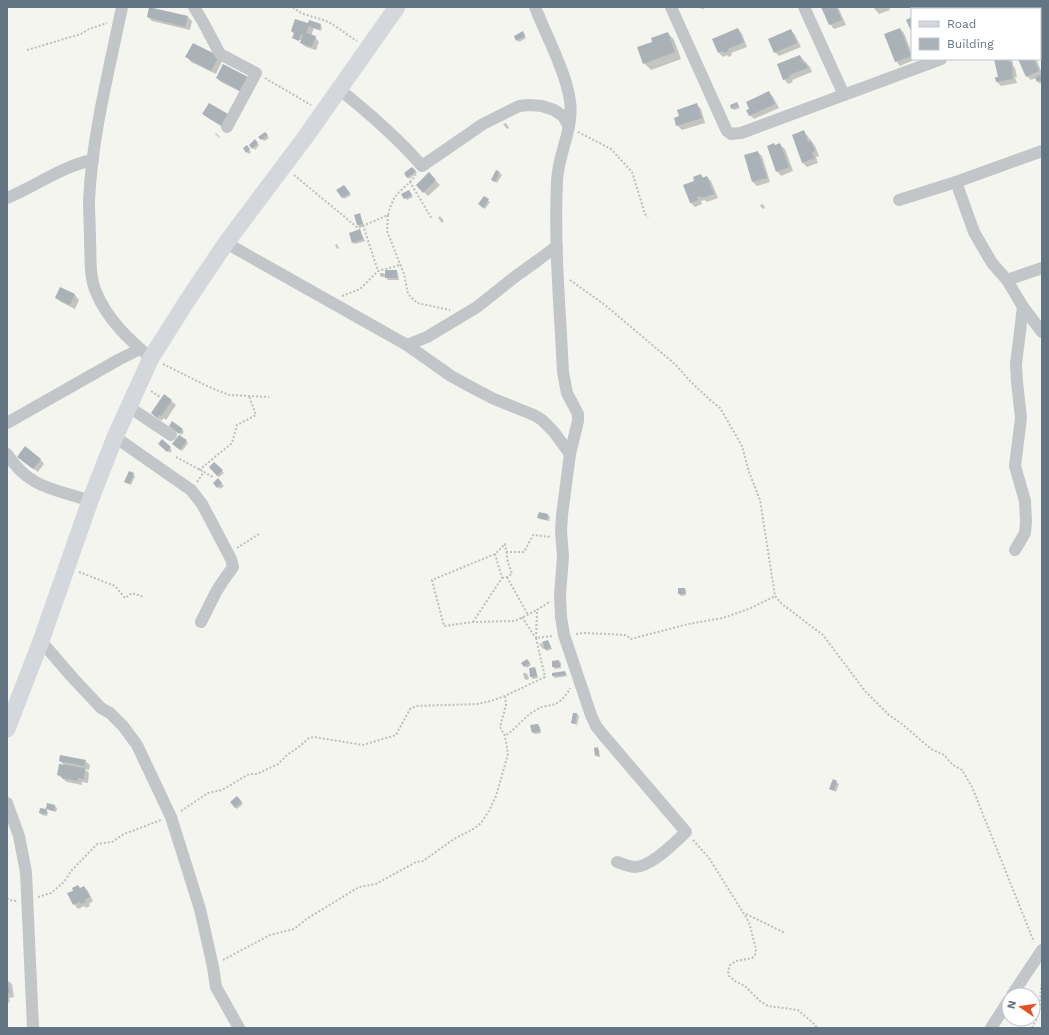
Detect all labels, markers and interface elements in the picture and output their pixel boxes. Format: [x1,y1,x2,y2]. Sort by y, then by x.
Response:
legend [911,8,1041,60]
text: Road [947,17,976,31]
text: Building [947,37,994,51]
north arrow [1001,987,1041,1027]
text: N [1004,999,1019,1010]

